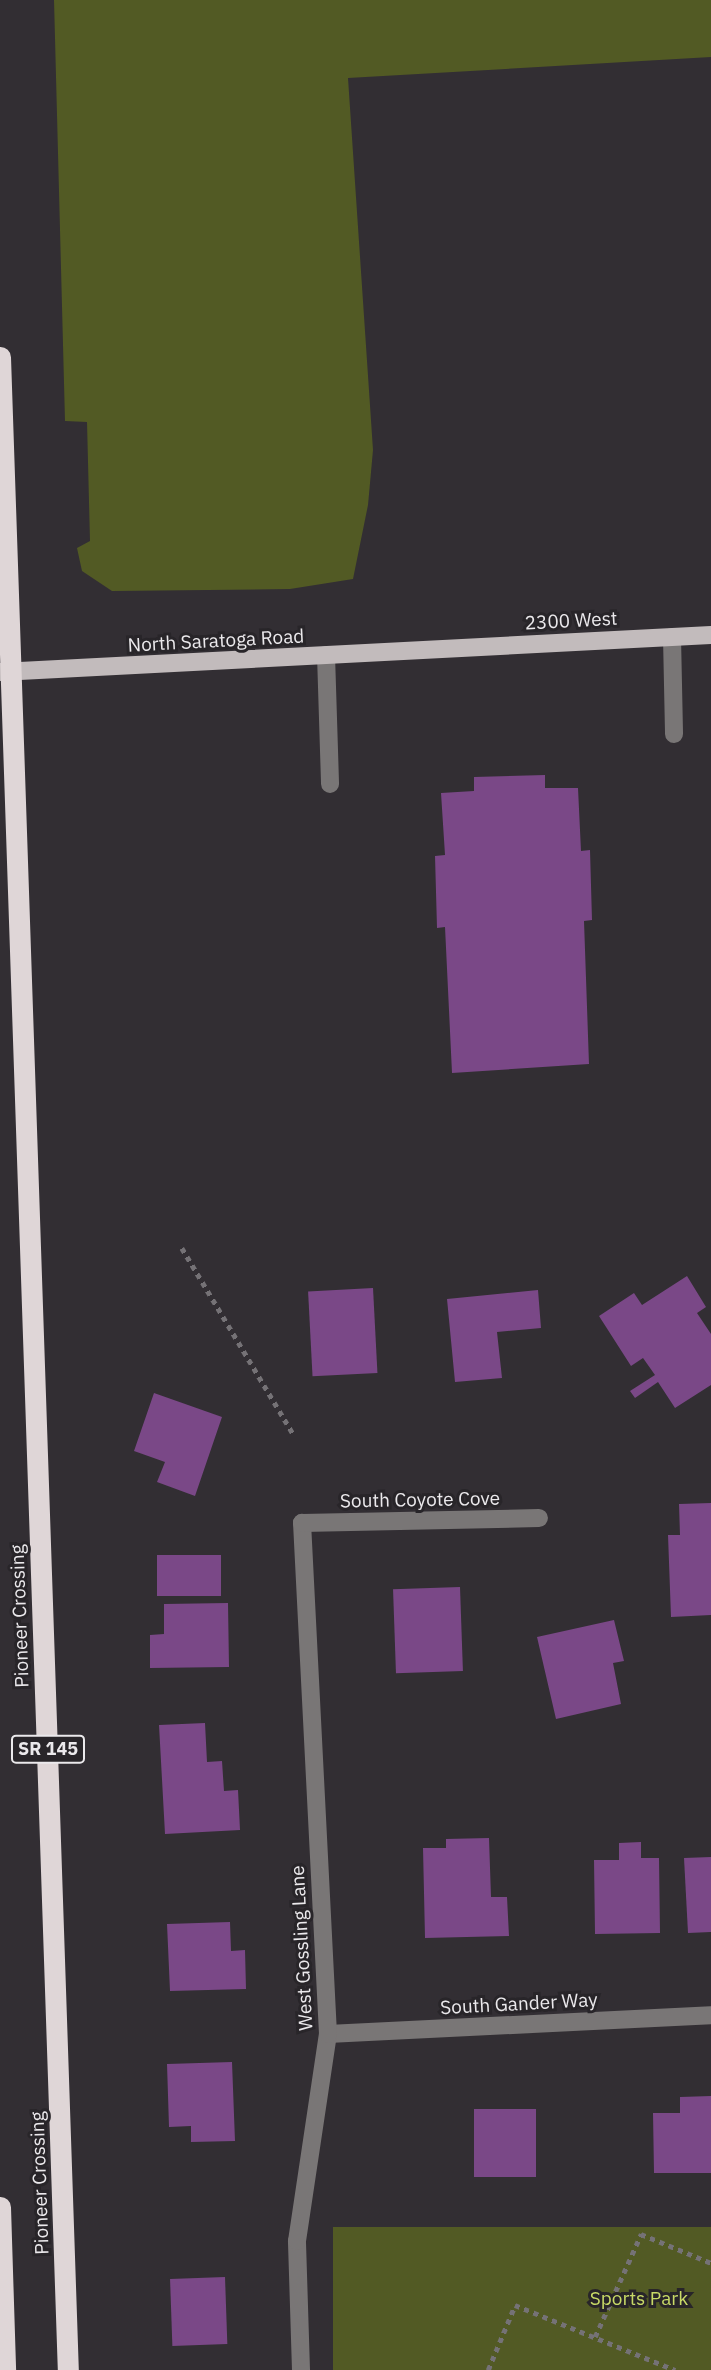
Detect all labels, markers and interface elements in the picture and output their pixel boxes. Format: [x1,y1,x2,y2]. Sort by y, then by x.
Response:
street label: 2300 West [524,607,618,635]
street label: North Saratoga Road [127,625,305,657]
street label: South Coyote Cove [340,1487,500,1513]
street label: Pioneer Crossing [6,1544,34,1688]
road number: SR 145 [9,1734,86,1764]
street label: West Gossling Lane [286,1865,318,2031]
street label: South Gander Way [440,1988,598,2020]
street label: Pioneer Crossing [26,2111,54,2255]
park label: Sports Park [590,2288,688,2310]

